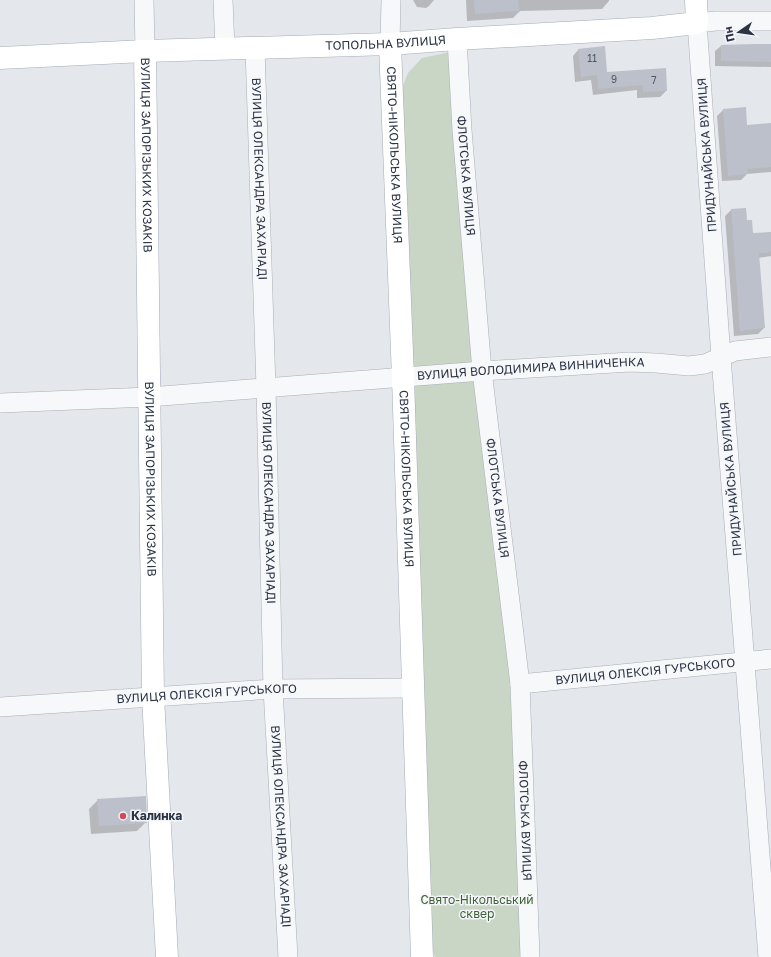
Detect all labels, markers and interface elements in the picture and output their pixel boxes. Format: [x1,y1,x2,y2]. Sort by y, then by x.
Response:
north arrow [719,12,759,52]
text: Пн [721,25,737,43]
street label: ТОПОЛЬНА ВУЛИЦЯ [325,32,447,53]
house number: 11 [587,52,597,64]
street label: ВУЛИЦЯ ЗАПОРІЗЬКИХ КОЗАКІВ [138,57,155,253]
street label: СВЯТО-НІКОЛЬСЬКА ВУЛИЦЯ [384,66,406,244]
house number: 9 [611,73,617,85]
house number: 7 [651,74,657,86]
street label: ВУЛИЦЯ ОЛЕКСАНДРА ЗАХАРІАДІ [249,77,271,280]
street label: ПРИДУНАЙСЬКА ВУЛИЦЯ [694,77,719,233]
street label: ФЛОТСЬКА ВУЛИЦЯ [454,115,479,236]
street label: ВУЛИЦЯ ВОЛОДИМИРА ВИННИЧЕНКА [416,354,645,383]
street label: ВУЛИЦЯ ЗАПОРІЗЬКИХ КОЗАКІВ [142,381,160,577]
street label: СВЯТО-НІКОЛЬСЬКА ВУЛИЦЯ [396,390,417,568]
street label: ВУЛИЦЯ ОЛЕКСАНДРА ЗАХАРІАДІ [259,401,279,604]
street label: ПРИДУНАЙСЬКА ВУЛИЦЯ [716,401,745,557]
street label: ФЛОТСЬКА ВУЛИЦЯ [483,437,513,559]
street label: ВУЛИЦЯ ОЛЕКСІЯ ГУРСЬКОГО [555,655,736,687]
street label: ВУЛИЦЯ ОЛЕКСІЯ ГУРСЬКОГО [116,681,297,706]
street label: ВУЛИЦЯ ОЛЕКСАНДРА ЗАХАРІАДІ [268,725,294,928]
street label: ФЛОТСЬКА ВУЛИЦЯ [516,760,535,881]
place label: Калинка [131,808,182,823]
marker: Калинка [118,811,128,821]
park label: Свято-Нікольський сквер [420,892,534,921]

